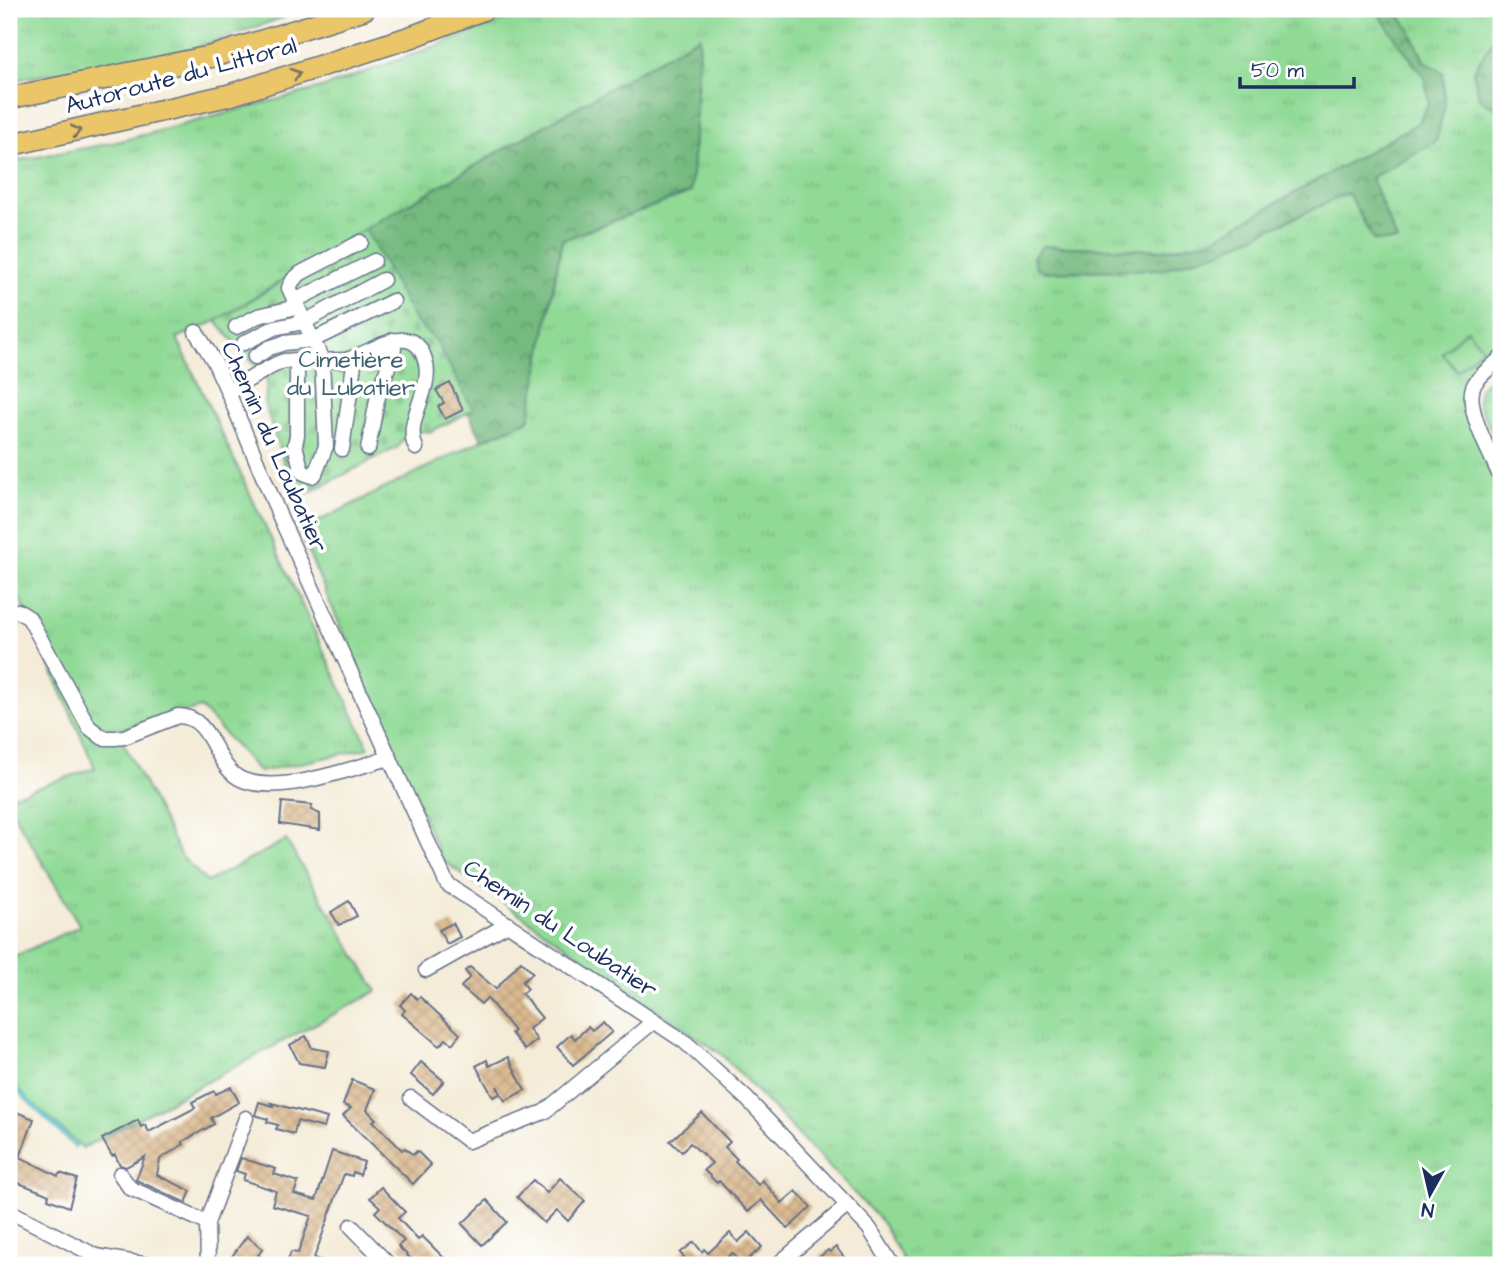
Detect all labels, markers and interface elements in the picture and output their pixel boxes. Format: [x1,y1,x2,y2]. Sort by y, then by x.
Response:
street label: Autoroute du Littoral [61,29,301,123]
scale bar [1240,46,1354,90]
text: 50 m [1251,56,1305,85]
one-way arrow [289,68,301,82]
one-way arrow [70,125,82,140]
street label: Chemin du Loubatier [212,336,336,558]
park label: Cimetière du Lubatier [287,343,415,405]
street label: Chemin du Loubatier [456,851,664,1007]
north arrow [1394,1158,1464,1228]
text: N [1420,1195,1436,1224]

